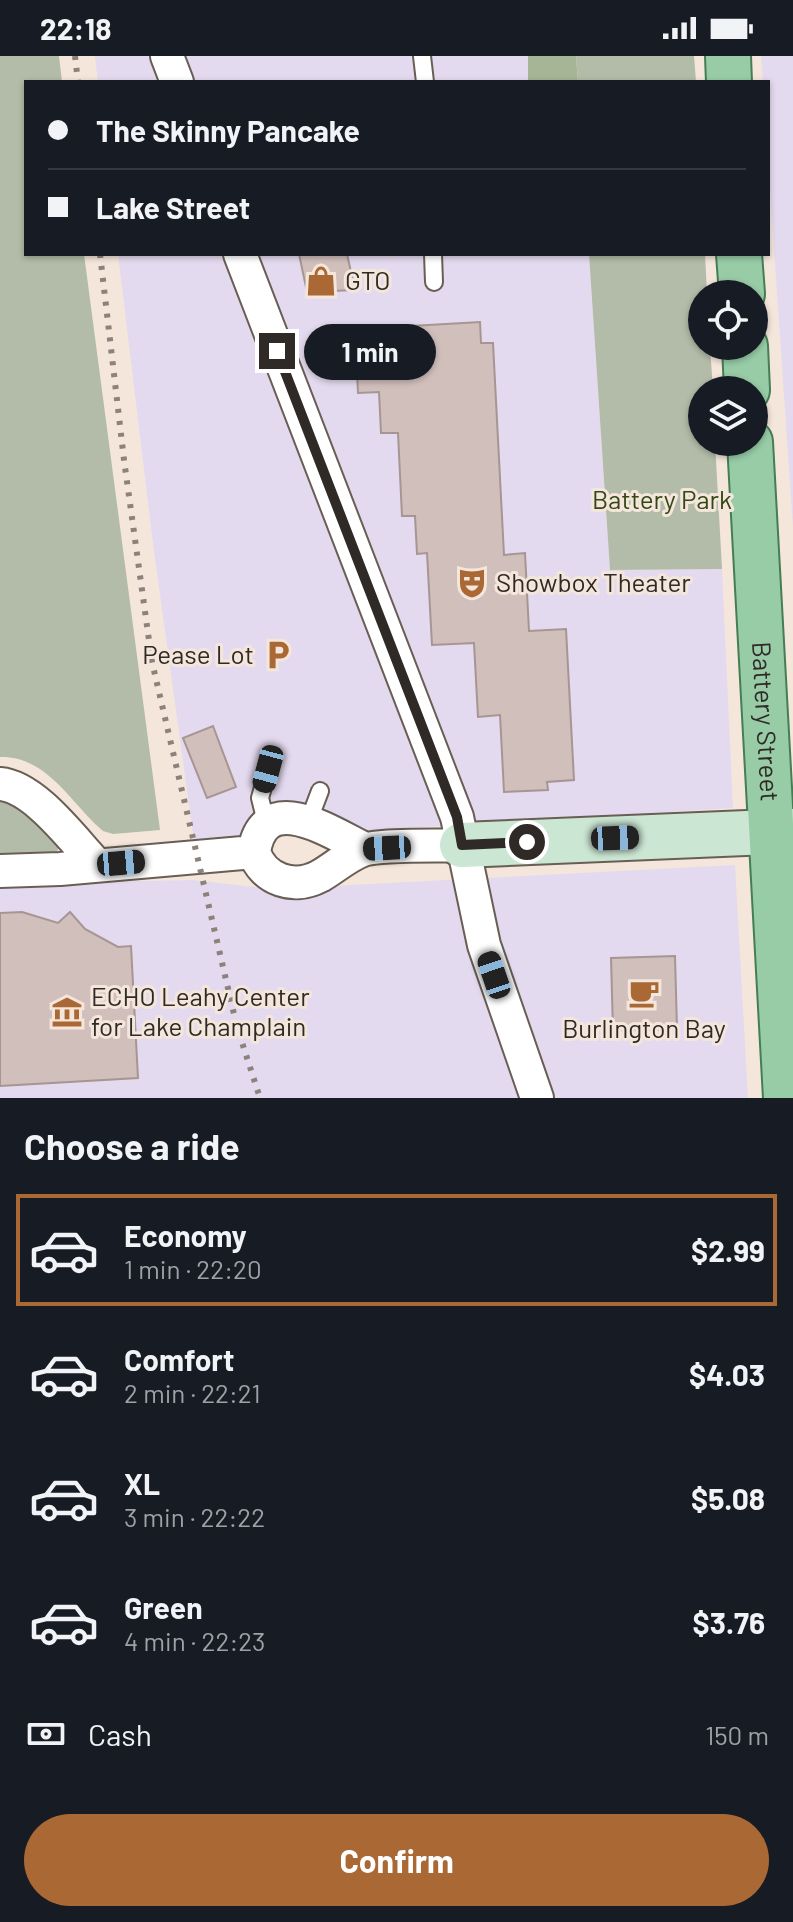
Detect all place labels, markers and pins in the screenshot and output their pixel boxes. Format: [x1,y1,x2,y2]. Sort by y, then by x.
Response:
shop icon: GTO [304,264,338,298]
place label: GTO [345,264,390,295]
theatre icon: Showbox Theater [455,566,489,600]
place label: Showbox Theater [496,566,691,597]
place label: Pease Lot [142,638,254,669]
parking icon: Pease Lot [261,638,295,672]
cafe icon: Burlington Bay [627,976,661,1010]
place label: ECHO Leahy Center for Lake Champlain [91,980,310,1041]
museum icon: ECHO Leahy Center for Lake Champlain [50,995,84,1029]
place label: Burlington Bay [562,1012,726,1043]

